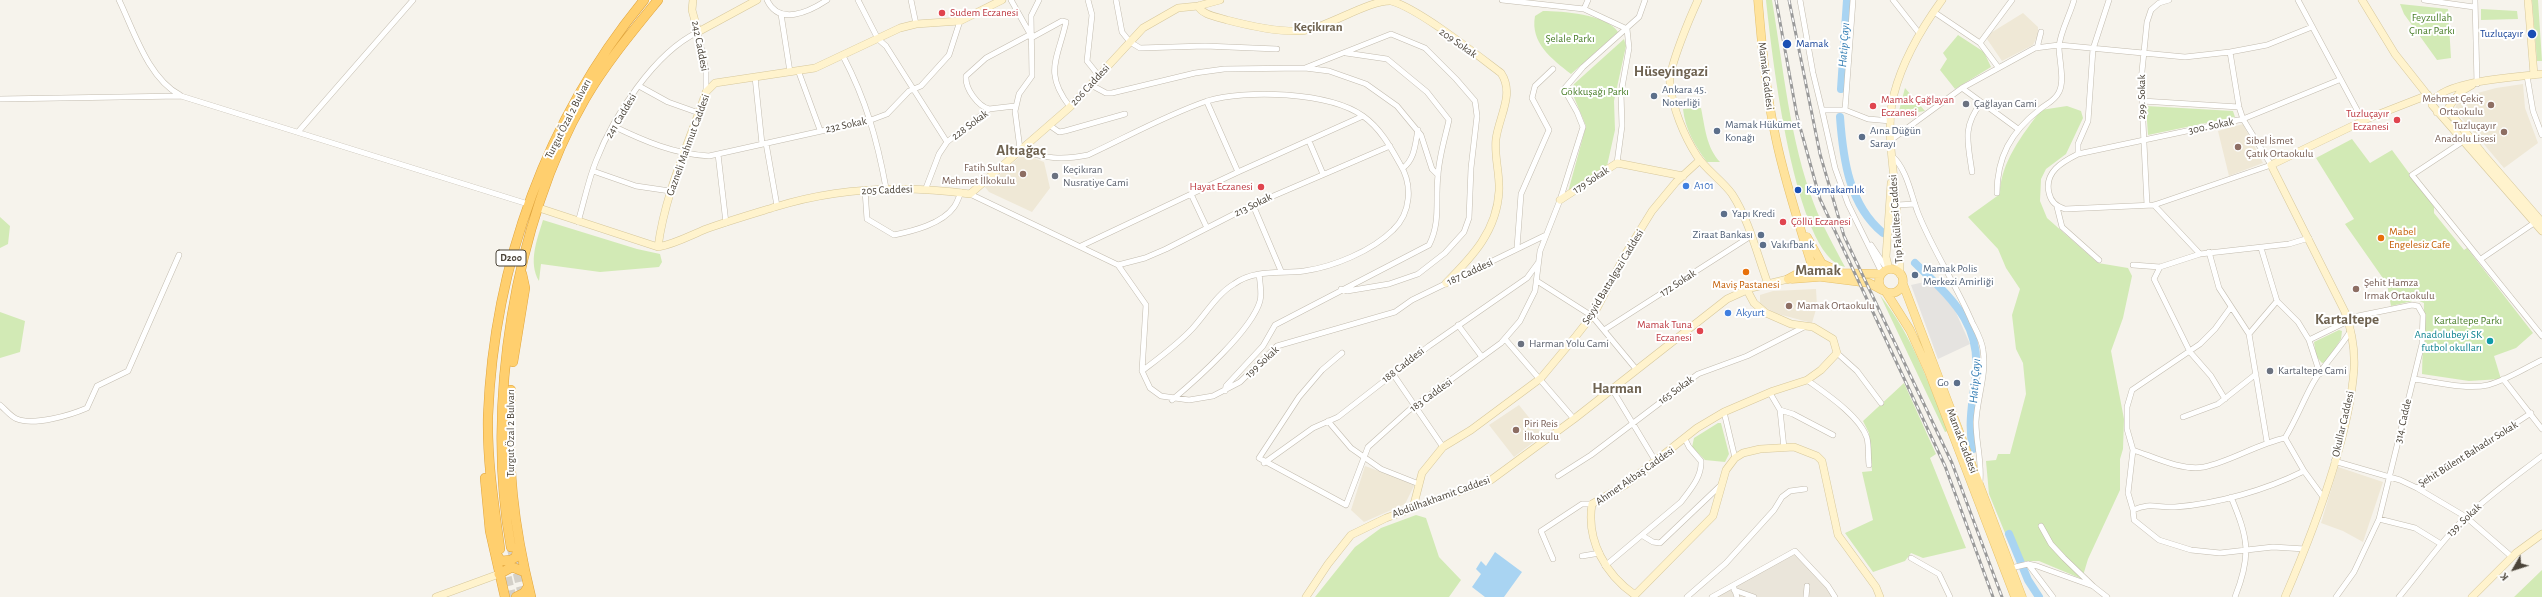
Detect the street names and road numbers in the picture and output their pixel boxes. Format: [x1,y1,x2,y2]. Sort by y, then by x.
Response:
street label: 242 Caddesi [689,20,711,72]
street label: 209 Sokak [1437,25,1479,61]
street label: Mamak Caddesi [1755,41,1777,111]
street label: 206 Caddesi [1068,62,1112,108]
street label: 299. Sokak [2135,75,2149,119]
street label: Turgut Özal 2 Bulvarı [542,77,594,161]
street label: 241 Caddesi [602,91,640,141]
street label: Gazneli Mahmut Caddesi [663,92,713,198]
street label: 228 Sokak [949,107,991,143]
street label: 232 Sokak [824,114,868,136]
street label: 300. Sokak [2187,115,2235,137]
street label: 179 Sokak [1570,163,1612,197]
street label: Tıp Fakültesi Caddesi [1886,174,1906,264]
street label: 205 Caddesi [861,183,913,197]
street label: 213 Sokak [1232,190,1274,220]
street label: Seyyid Battalgazi Caddesi [1579,227,1647,327]
road number: D200 [496,250,526,266]
street label: 187 Caddesi [1445,256,1495,288]
street label: 172 Sokak [1657,266,1699,300]
street label: 199 Sokak [1242,343,1282,381]
street label: 188 Caddesi [1379,344,1427,386]
street label: 165 Sokak [1656,373,1696,407]
street label: 183 Caddesi [1407,375,1455,415]
street label: Turgut Özal 2 Bulvarı [504,389,518,477]
street label: Okullar Caddesi [2329,390,2357,458]
street label: 314. Cadde [2391,397,2415,445]
street label: Mamak Caddesi [1944,407,1980,475]
street label: Şehit Bülent Bahadır Sokak [2416,418,2520,490]
street label: Ahmet Akbaş Caddesi [1593,444,1677,508]
street label: Abdülhakhamit Caddesi [1390,473,1492,521]
street label: 139. Sokak [2444,500,2484,540]

